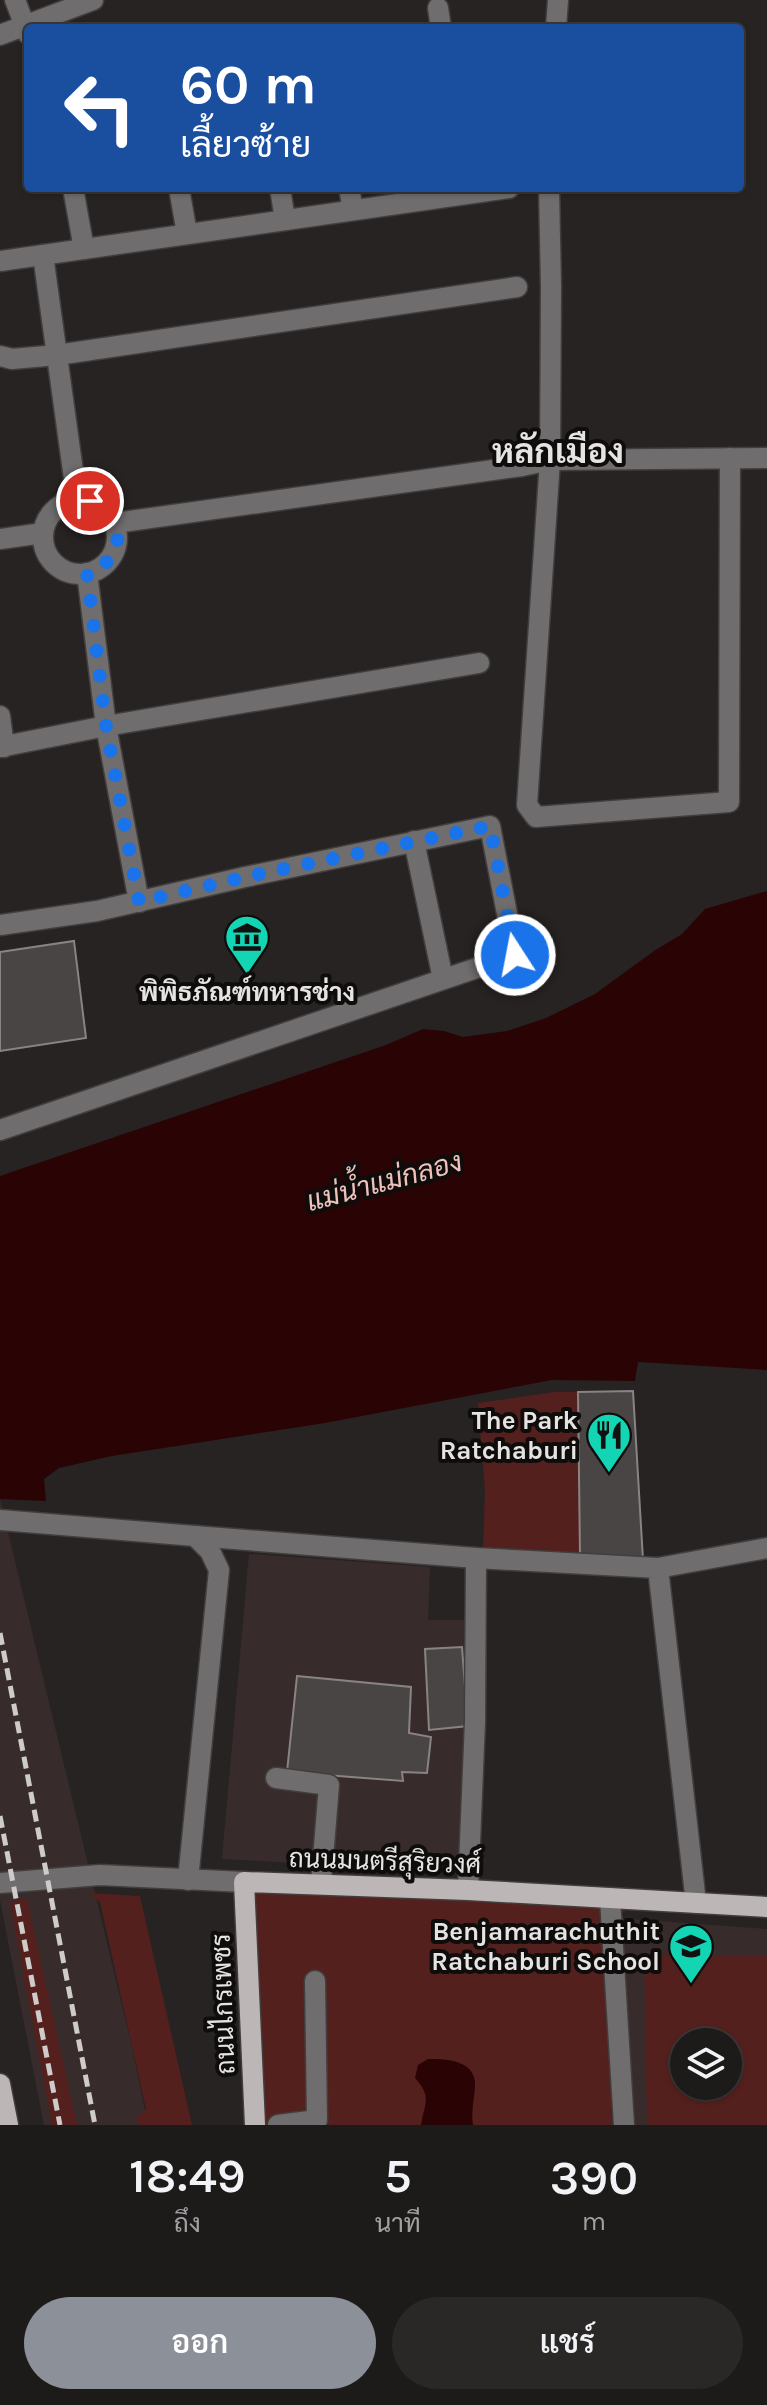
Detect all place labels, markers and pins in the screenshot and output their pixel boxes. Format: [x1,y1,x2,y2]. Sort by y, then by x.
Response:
pin [56,467,124,535]
museum icon: พิพิธภัณฑ์ทหารช่าง [223,913,271,976]
place label: พิพิธภัณฑ์ทหารช่าง [139,975,355,1008]
place label: The Park Ratchaburi [440,1405,578,1466]
restaurant icon: The Park Ratchaburi [585,1411,633,1474]
place label: Benjamarachuthit Ratchaburi School [431,1916,660,1977]
school or university icon: Benjamarachuthit Ratchaburi School [667,1922,715,1985]

